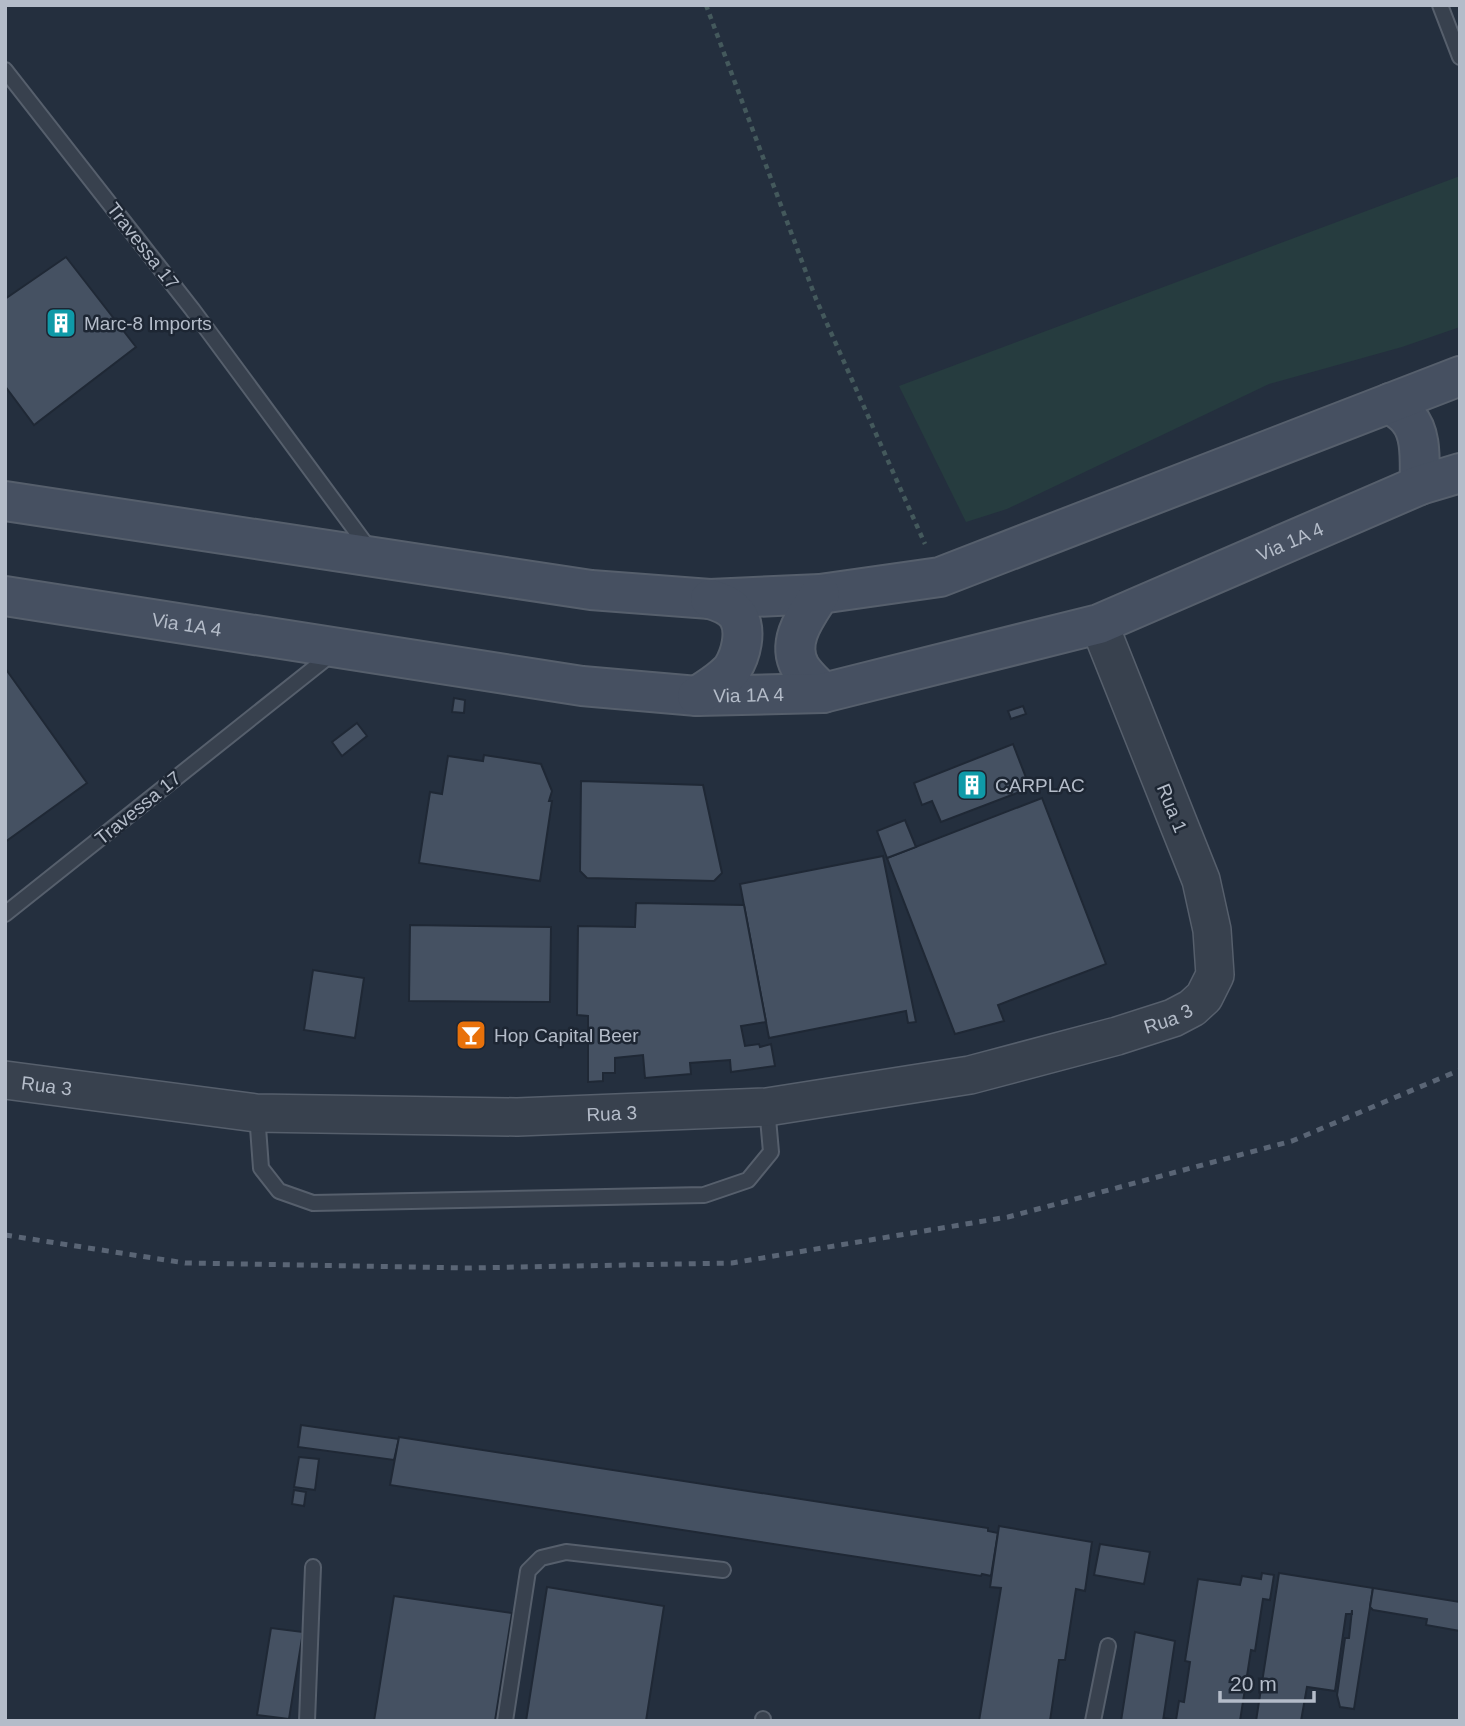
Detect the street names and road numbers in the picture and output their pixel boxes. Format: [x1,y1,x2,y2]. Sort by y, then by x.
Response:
street label: Travessa 17 [103,199,183,293]
street label: Via 1A 4 [1253,518,1327,565]
street label: Via 1A 4 [150,609,224,640]
street label: Via 1A 4 [713,683,784,706]
street label: Travessa 17 [91,767,185,849]
street label: Rua 1 [1153,781,1191,835]
street label: Rua 3 [1141,999,1196,1037]
street label: Rua 3 [20,1072,73,1099]
street label: Rua 3 [586,1102,638,1125]

